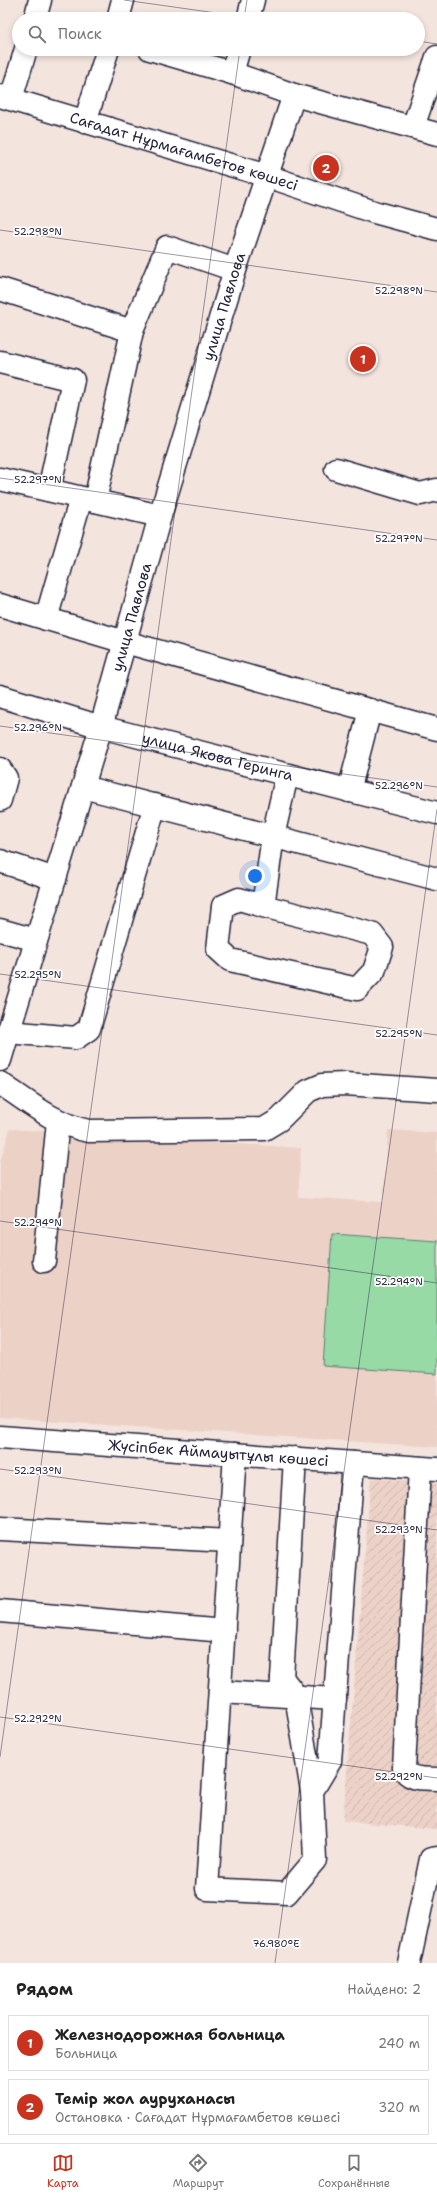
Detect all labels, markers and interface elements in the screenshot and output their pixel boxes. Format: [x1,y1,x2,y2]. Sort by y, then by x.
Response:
search box [12,12,425,56]
icon: search [26,23,48,45]
text: Поиск [58,24,102,44]
street label: Сағадат Нұрмағамбетов көшесі [67,107,301,196]
pin: 2 [313,153,339,183]
text: 52.298°N [14,225,62,238]
street label: улица Павлова [198,249,250,363]
text: 52.298°N [375,284,423,297]
pin: 1 [350,344,376,374]
text: 52.297°N [14,473,62,486]
text: 52.297°N [375,532,423,545]
street label: улица Павлова [107,560,157,674]
text: 52.296°N [14,721,62,734]
street label: улица Якова Геринга [140,728,296,786]
text: 52.296°N [375,779,423,792]
your location [245,866,265,886]
text: 52.295°N [15,968,61,981]
text: 52.295°N [376,1027,422,1040]
text: 52.294°N [14,1216,62,1229]
text: 52.294°N [375,1275,423,1288]
street label: Жүсіпбек Аймауытұлы көшесі [107,1435,329,1471]
text: 52.293°N [14,1464,62,1477]
text: 52.293°N [375,1523,423,1536]
text: 52.292°N [14,1712,62,1725]
text: 52.292°N [375,1770,423,1783]
text: 76.980°E [252,1937,300,1950]
text: Рядом [16,1978,73,2000]
text: Найдено: 2 [347,1981,421,1998]
text: Железнодорожная больница [55,2025,285,2045]
text: 1 [27,2035,33,2052]
text: 240 m [378,2035,420,2052]
text: Больница [55,2045,117,2062]
text: Темір жол ауруханасы [55,2089,235,2109]
text: 2 [25,2099,35,2116]
text: 320 m [378,2099,420,2116]
text: Остановка · Сағадат Нұрмағамбетов көшесі [55,2109,340,2126]
tab: Карта [47,2152,79,2191]
tab: Маршрут [173,2152,224,2191]
tab: Сохранённые [318,2152,390,2191]

